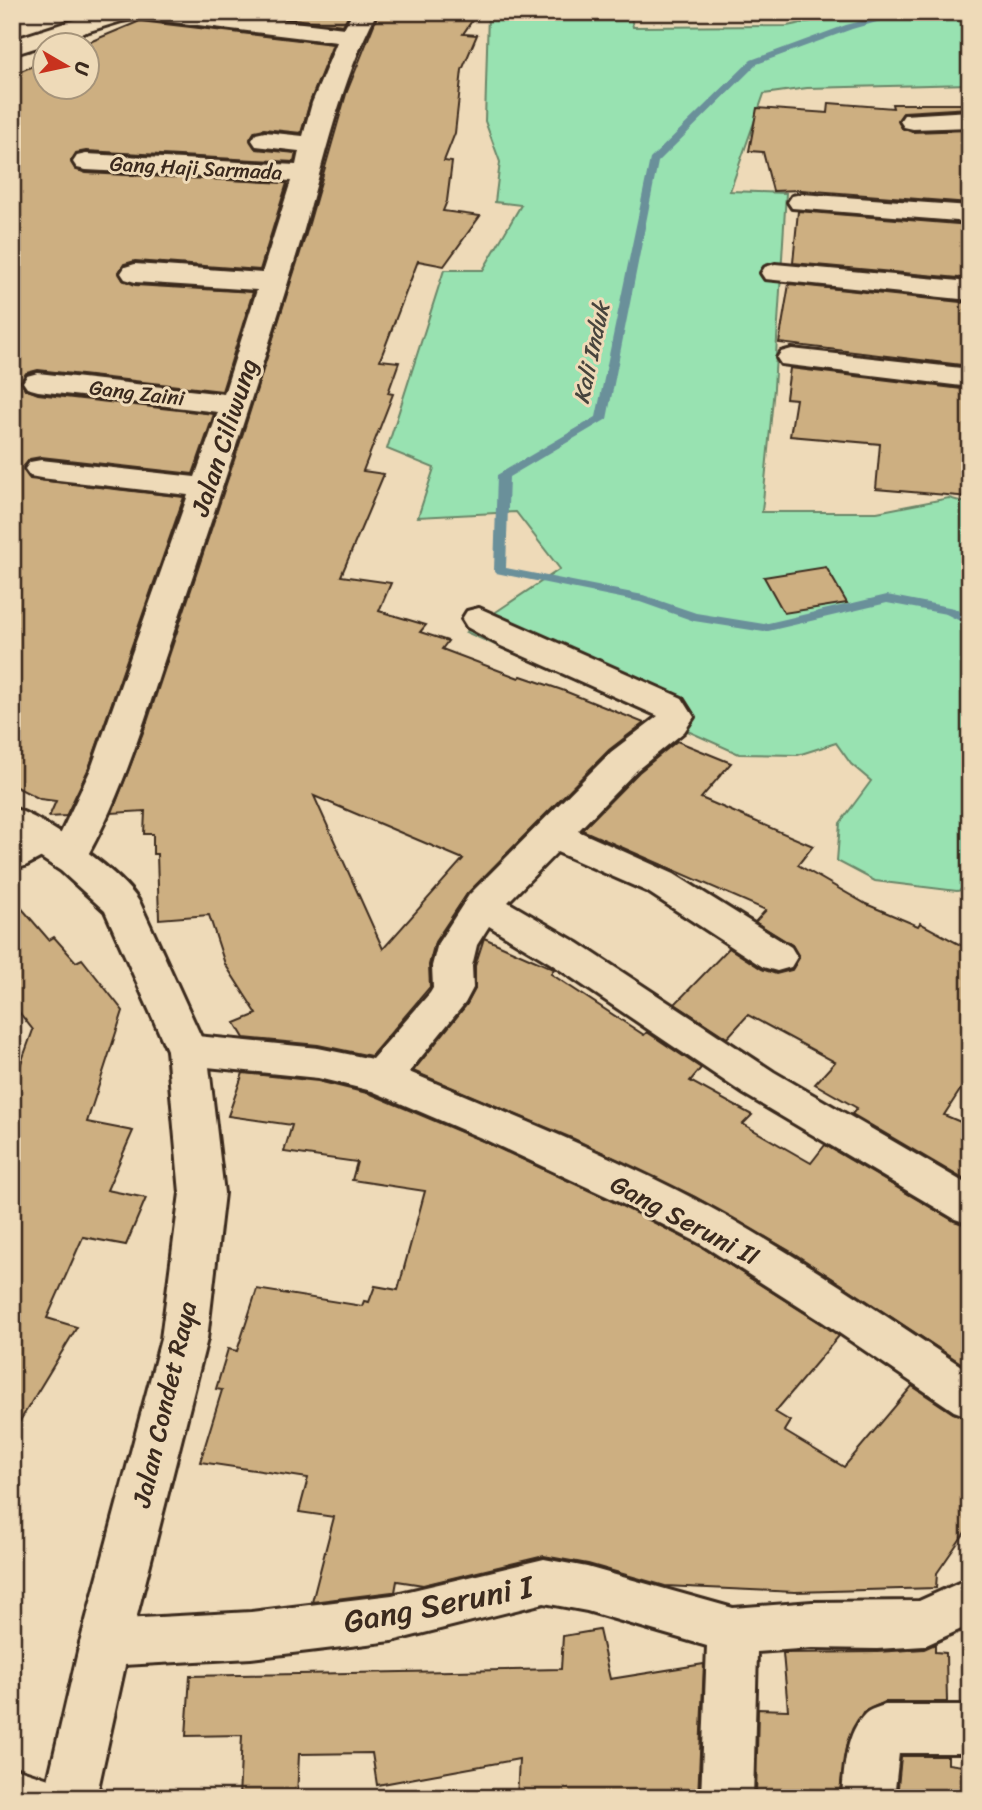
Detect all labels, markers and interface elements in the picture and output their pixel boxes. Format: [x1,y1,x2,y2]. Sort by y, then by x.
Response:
north arrow [32,32,102,102]
text: U [65,60,100,79]
street label: Gang Haji Sarmada [109,145,284,192]
water label: Kali Induk [561,296,623,408]
street label: Jalan Ciliwung [177,352,271,523]
street label: Gang Zaini [87,368,188,418]
street label: Gang Seruni II [602,1161,768,1279]
street label: Jalan Condet Raya [118,1296,210,1513]
street label: Gang Seruni I [339,1558,540,1651]

